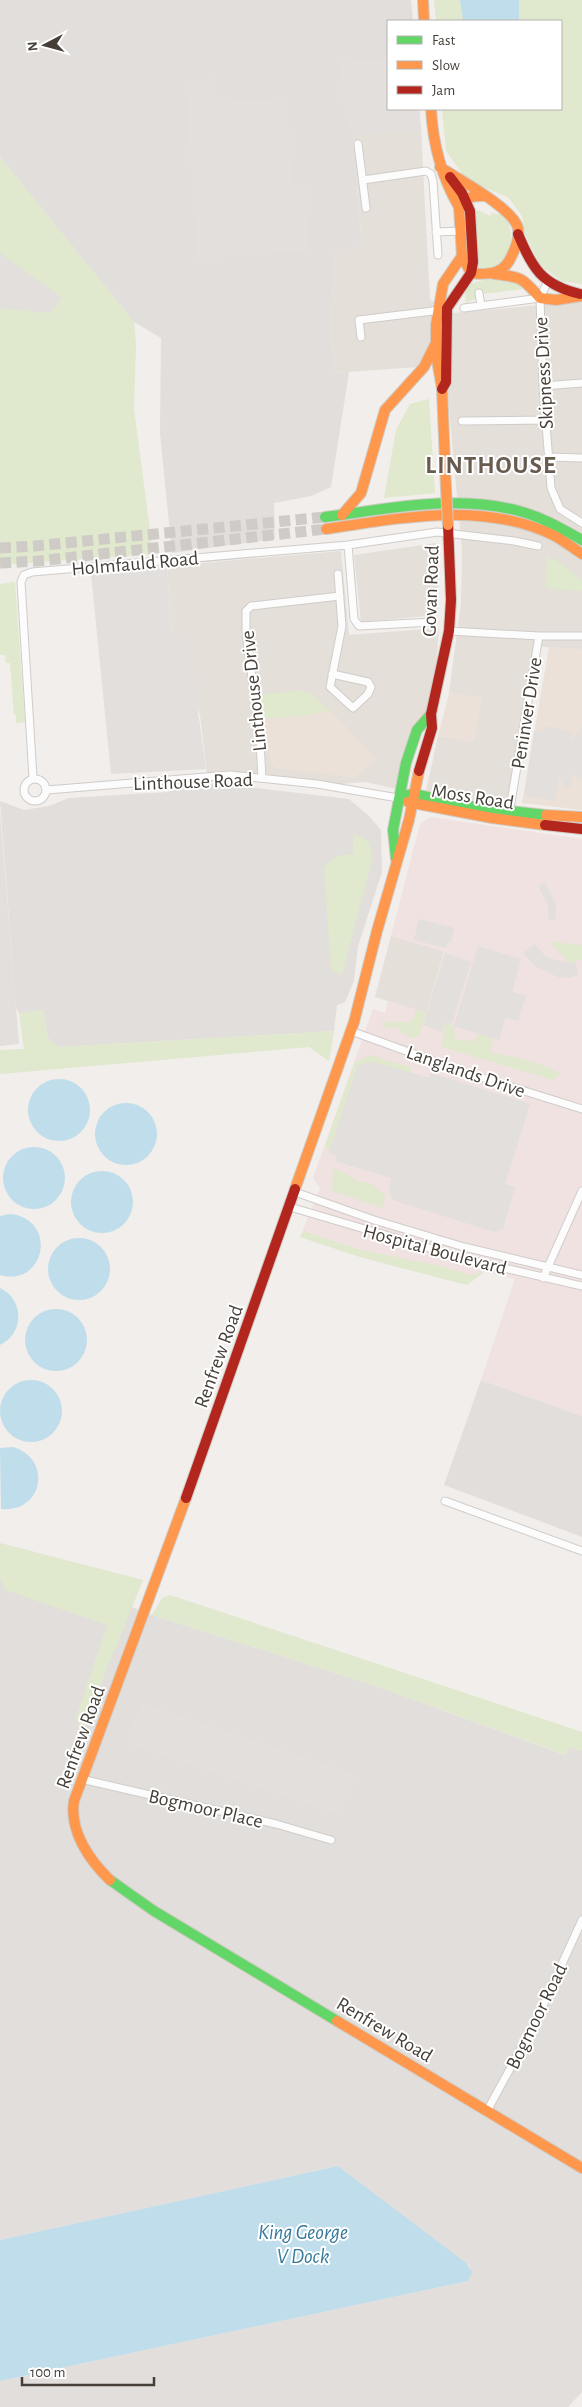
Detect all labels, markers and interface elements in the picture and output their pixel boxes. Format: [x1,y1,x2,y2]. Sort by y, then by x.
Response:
north arrow [20,20,70,70]
legend [387,20,562,110]
text: Fast [432,33,456,48]
text: N [26,41,41,52]
text: Slow [432,58,460,73]
text: Jam [432,83,455,98]
street label: Skipness Drive [531,316,557,430]
district label: LINTHOUSE [425,453,557,478]
street label: Govan Road [419,545,443,637]
street label: Holmfauld Road [71,548,199,580]
street label: Linthouse Drive [238,629,270,753]
street label: Peninver Drive [508,656,546,770]
street label: Linthouse Road [133,770,253,794]
street label: Moss Road [430,781,515,813]
street label: Langlands Drive [404,1042,528,1102]
street label: Hospital Boulevard [361,1221,509,1279]
street label: Renfrew Road [191,1302,247,1411]
street label: Renfrew Road [53,1683,109,1792]
street label: Bogmoor Place [147,1786,265,1832]
street label: Bogmoor Road [503,1960,571,2073]
street label: Renfrew Road [333,1993,436,2066]
water label: King George V Dock [258,2222,348,2267]
scale bar [22,2354,155,2386]
text: 100 m [30,2365,65,2380]

